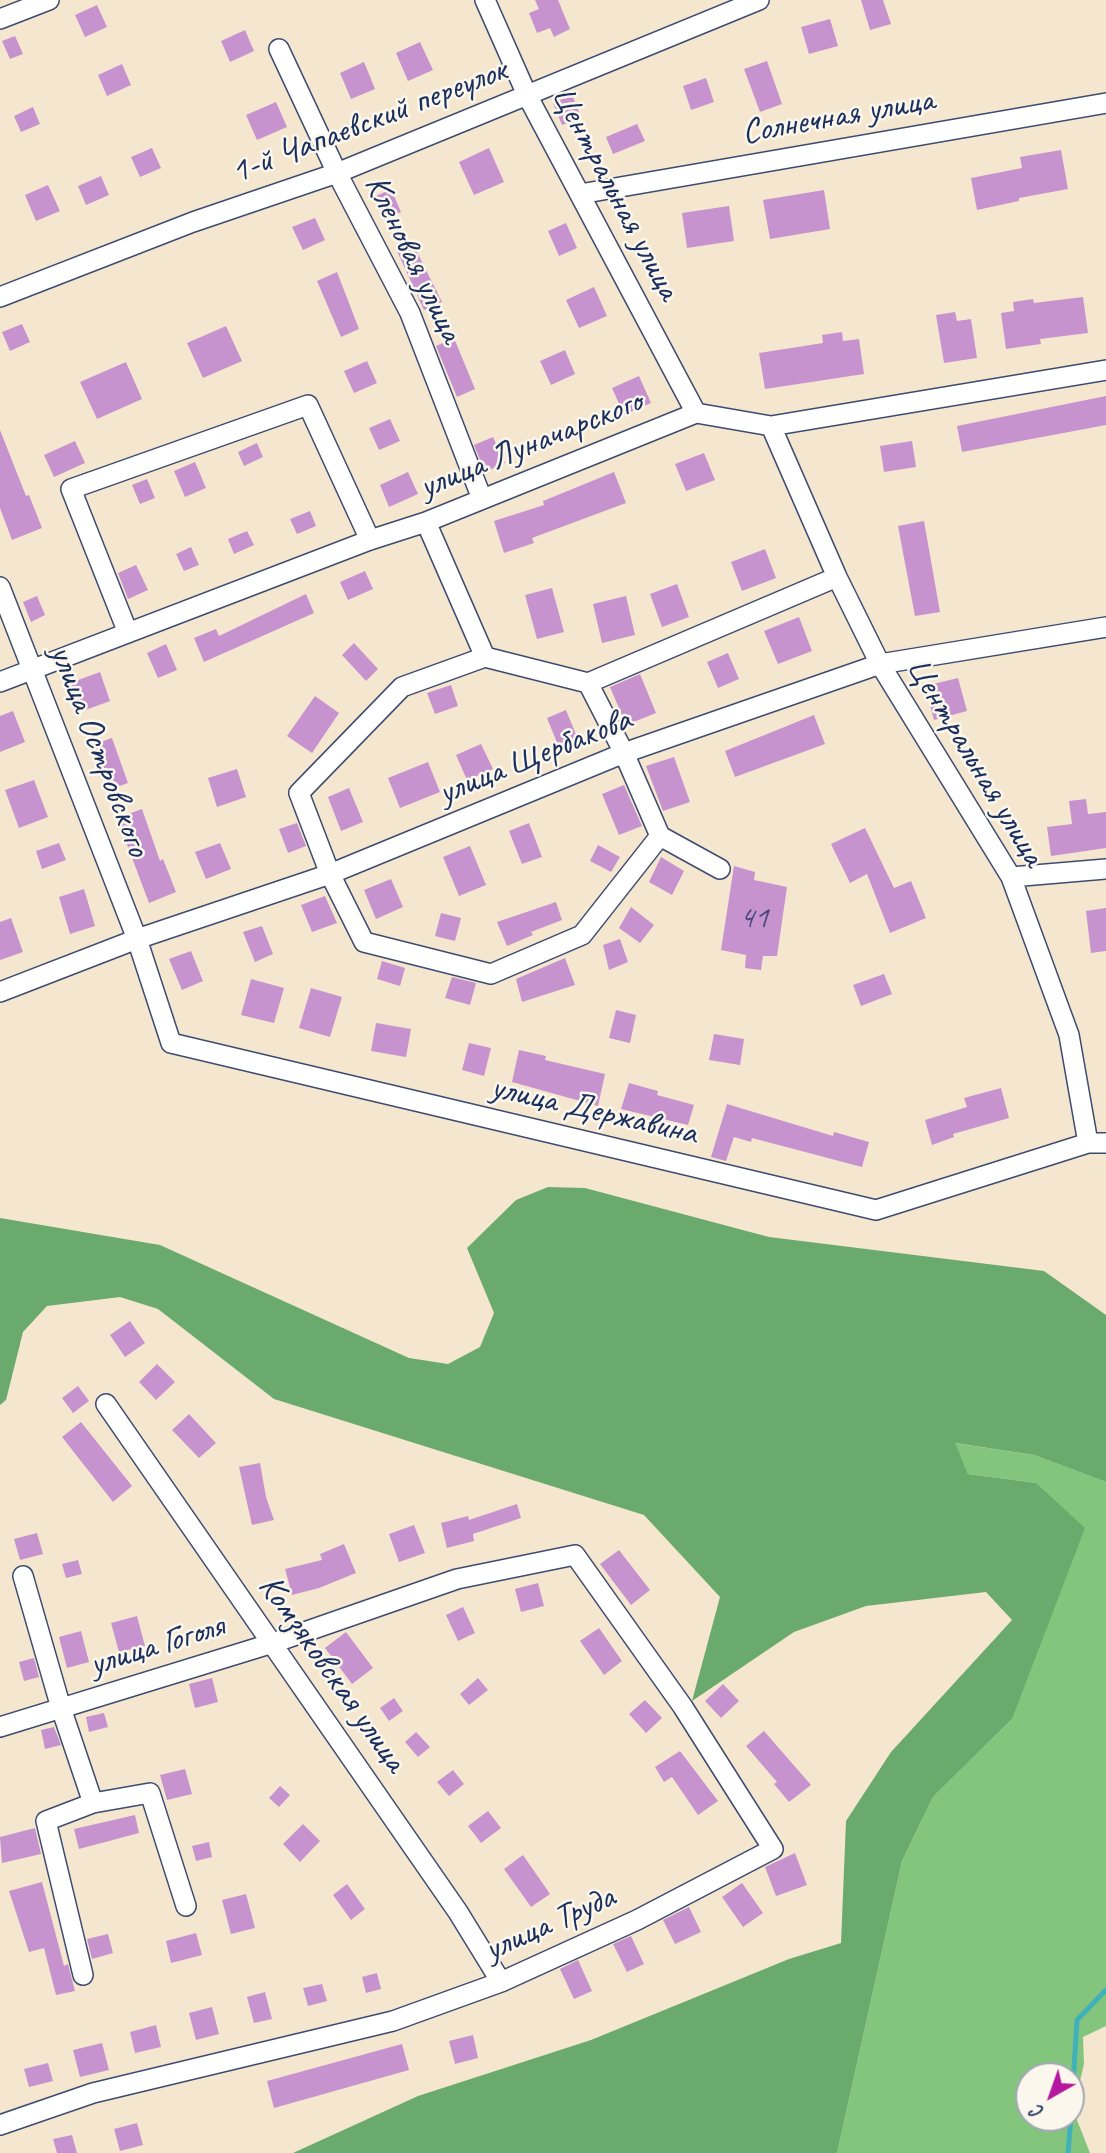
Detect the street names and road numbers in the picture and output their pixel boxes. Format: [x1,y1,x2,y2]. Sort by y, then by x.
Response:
street label: 1-й Чапаевский переулок [225,50,513,194]
street label: Центральная улица [541,79,689,307]
street label: Солнечная улица [739,79,937,155]
street label: Кленовая улица [354,168,472,350]
street label: улица Луначарского [413,381,649,509]
street label: улица Островского [40,640,158,862]
street label: Центральная улица [896,650,1054,874]
street label: улица Щербакова [432,699,638,815]
street label: улица Державина [487,1067,701,1155]
street label: Комзяковская улица [249,1567,415,1781]
street label: улица Гоголя [85,1606,229,1686]
street label: улица Труда [478,1877,622,1971]

